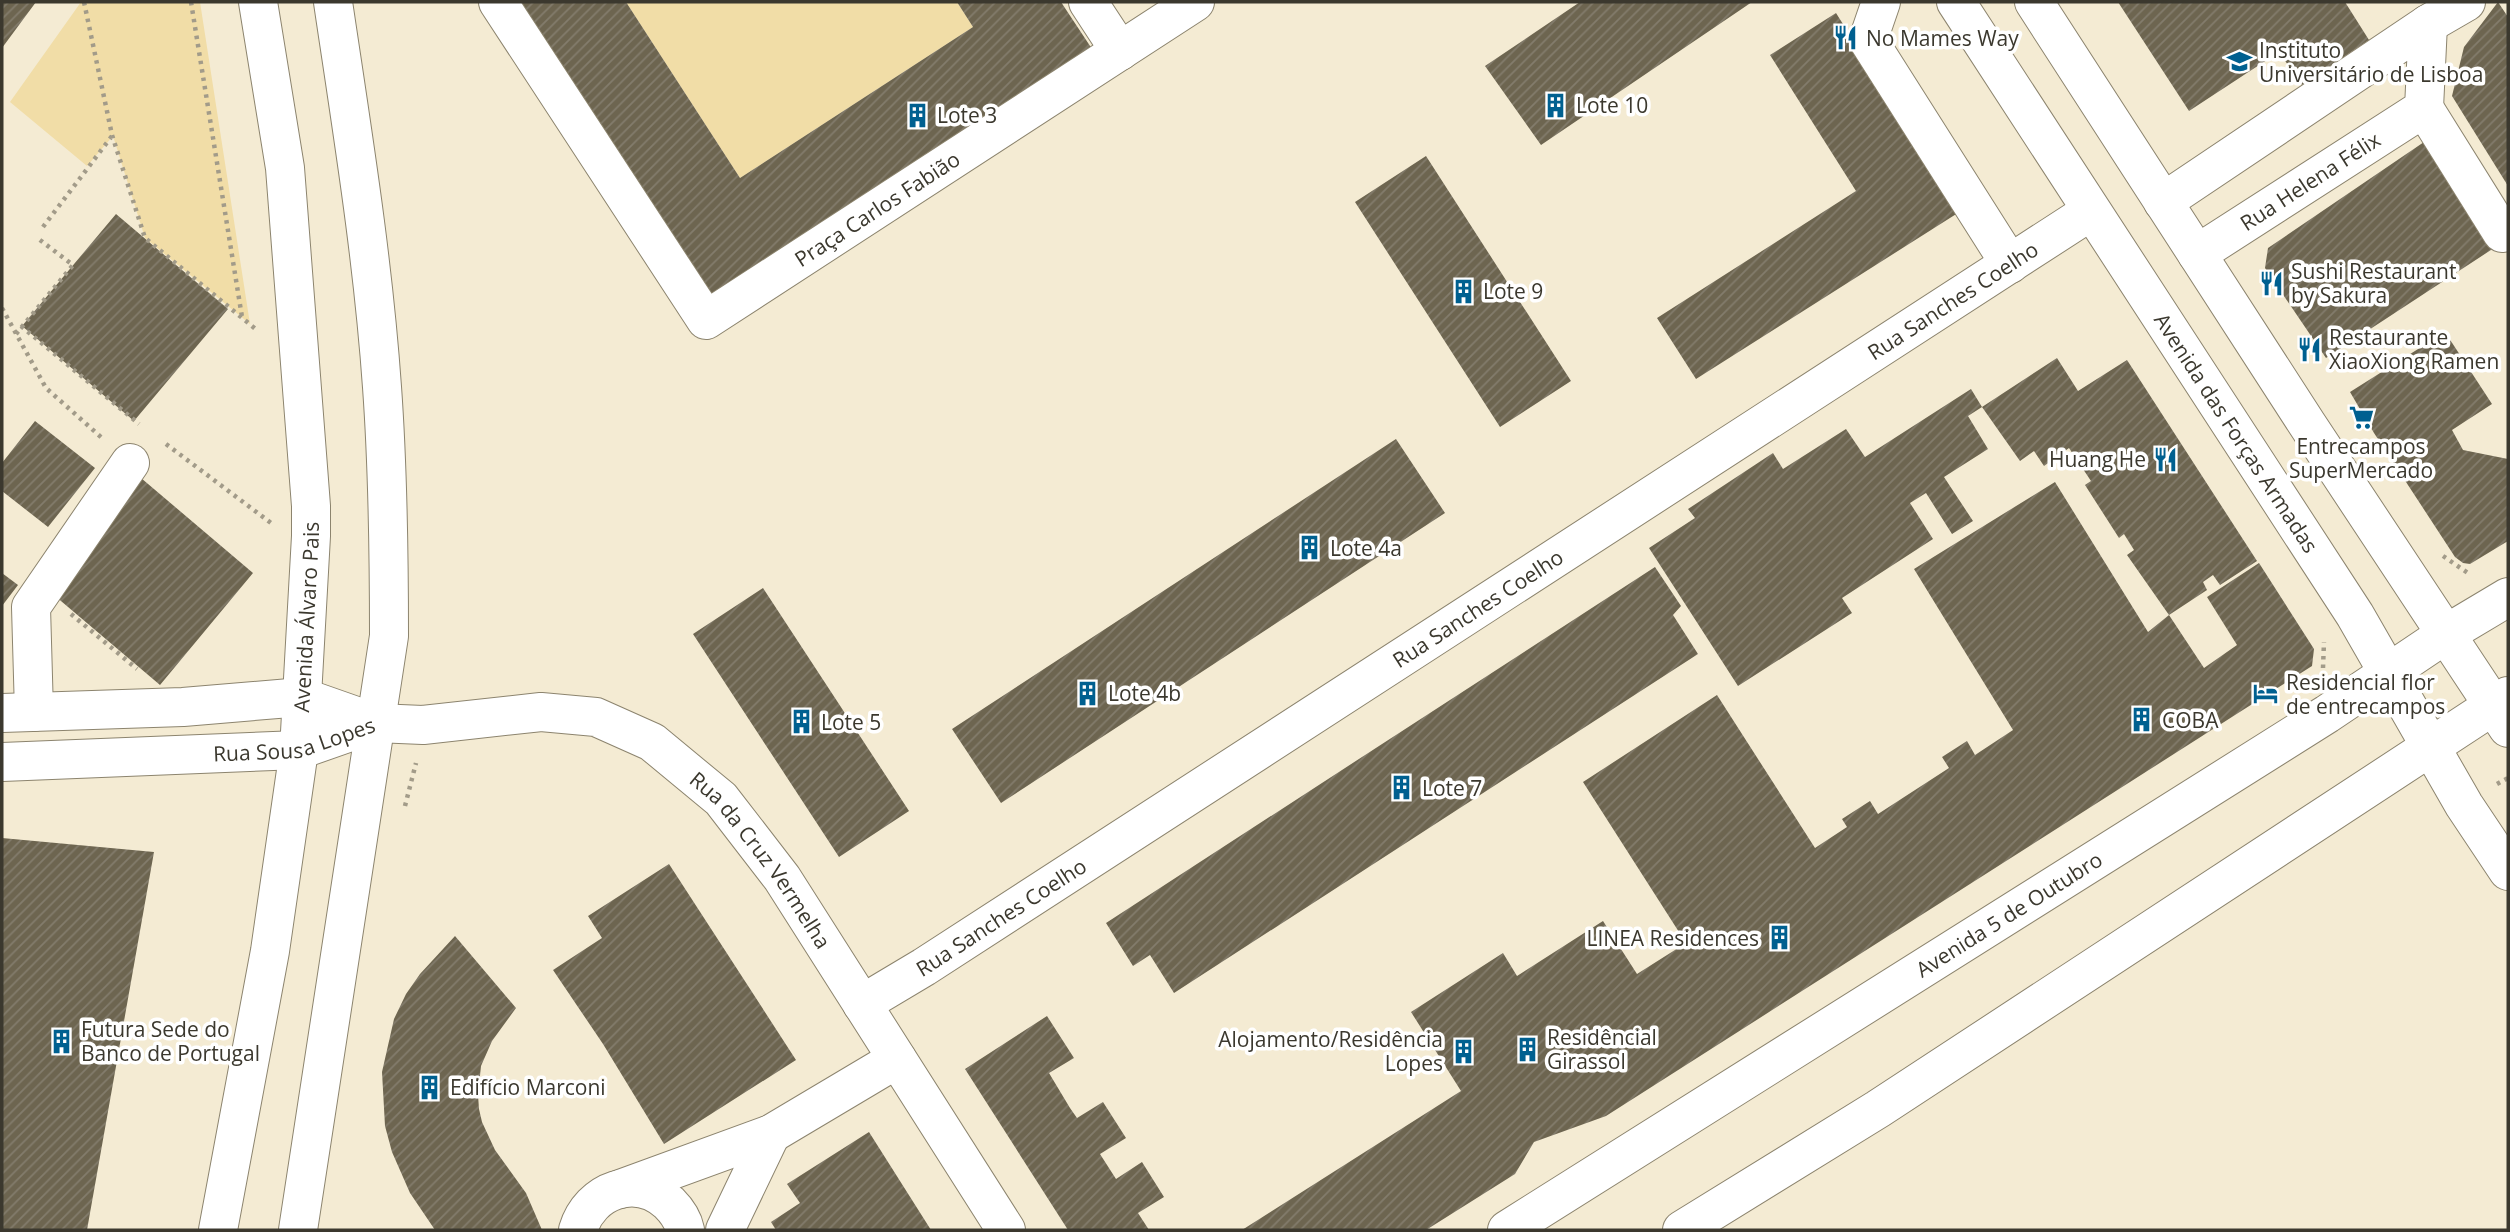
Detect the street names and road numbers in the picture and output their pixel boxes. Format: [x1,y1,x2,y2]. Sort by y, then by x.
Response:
street label: Rua Helena Félix [2235,125,2385,237]
street label: Praça Carlos Fabião [789,145,965,273]
street label: Rua Sanches Coelho [1862,235,2043,366]
street label: Avenida das Forças Armadas [2148,308,2325,558]
street label: Avenida Álvaro Pais [287,522,325,713]
street label: Rua Sanches Coelho [1387,543,1568,674]
street label: Rua Sousa Lopes [213,710,379,767]
street label: Rua da Cruz Vermelha [684,765,837,954]
street label: Avenida 5 de Outubro [1910,845,2107,983]
street label: Rua Sanches Coelho [911,852,1092,983]

